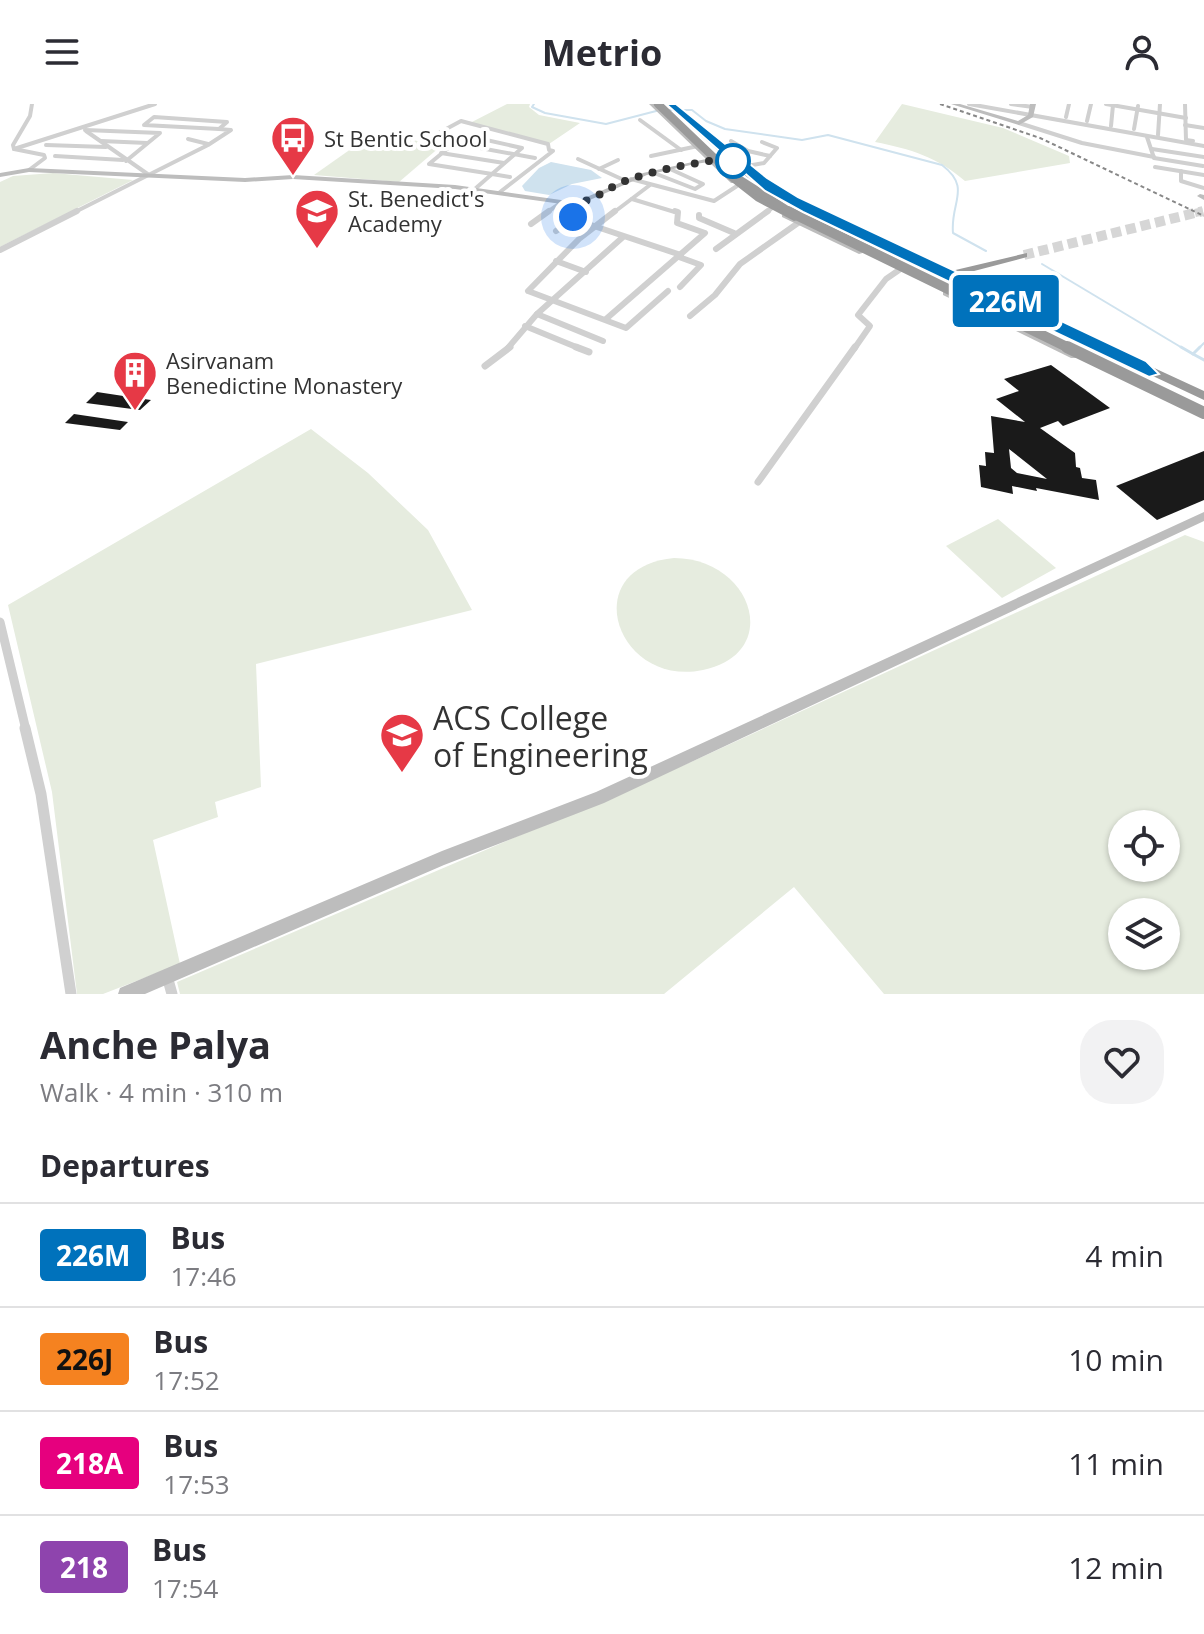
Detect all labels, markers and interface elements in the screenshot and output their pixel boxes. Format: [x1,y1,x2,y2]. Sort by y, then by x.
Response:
text: Metrio [542,28,662,77]
icon: menu [40,30,84,74]
icon: person [1120,30,1164,74]
bus stop icon: St Bentic School [269,114,317,177]
place label: St Bentic School [324,123,487,153]
unlabelled marker [716,144,750,178]
place label: St. Benedict's Academy [348,183,485,238]
school or university icon: St. Benedict's Academy [293,187,341,250]
your location [553,197,593,237]
line badge: 226M [950,275,1062,327]
text: 226M [969,282,1043,320]
place label: Asirvanam Benedictine Monastery [166,345,403,400]
building icon: Asirvanam Benedictine Monastery [111,349,159,412]
place label: ACS College of Engineering [433,696,648,776]
school or university icon: ACS College of Engineering [378,711,426,774]
map controls [1108,810,1180,970]
button: locate [1108,810,1180,882]
button: layers [1108,898,1180,970]
text: Anche Palya [40,1018,271,1070]
button: heart [1080,1020,1164,1104]
text: Walk · 4 min · 310 m [40,1074,283,1110]
text: Departures [40,1145,210,1186]
text: Bus [170,1217,225,1258]
text: 4 min [1085,1235,1164,1276]
text: 226M [56,1236,130,1274]
text: 17:46 [170,1258,237,1294]
text: Bus [153,1321,208,1362]
text: 10 min [1068,1339,1164,1380]
text: 226J [56,1340,113,1378]
text: 17:52 [153,1362,220,1398]
text: Bus [163,1425,218,1466]
text: 11 min [1068,1443,1164,1484]
text: 218A [56,1444,123,1482]
text: 17:53 [163,1466,230,1502]
text: Bus [152,1529,207,1570]
text: 12 min [1068,1547,1164,1588]
text: 218 [60,1548,108,1586]
text: 17:54 [152,1570,218,1606]

